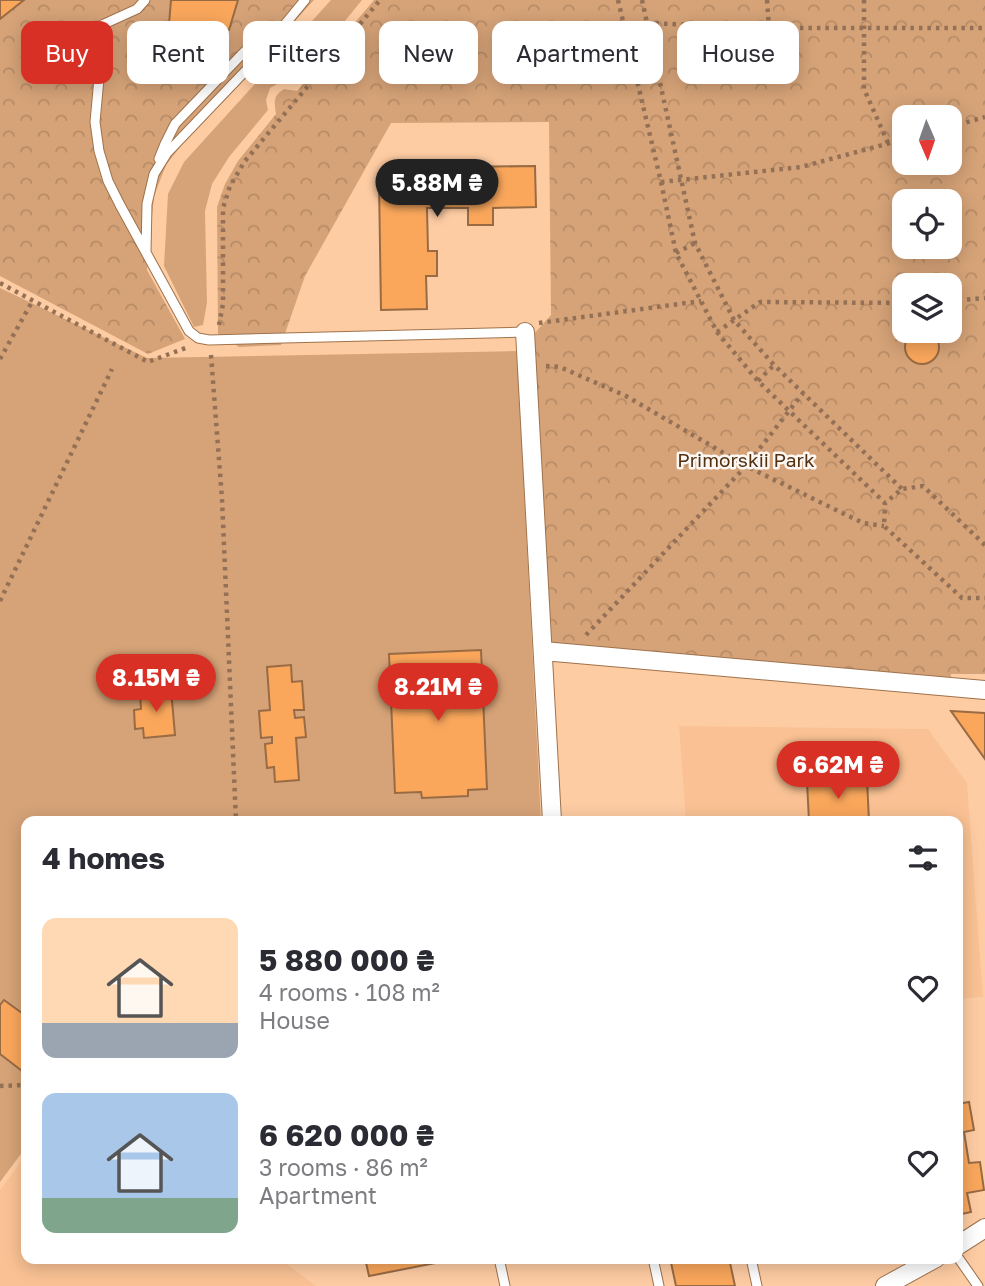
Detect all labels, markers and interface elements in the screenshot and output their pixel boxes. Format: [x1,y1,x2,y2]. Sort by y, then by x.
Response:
chip: Buy [21,21,113,84]
chip: Rent [127,21,229,84]
chip: Filters [243,21,365,84]
chip: New [379,21,478,84]
chip: Apartment [492,21,663,84]
chip: House [677,21,799,84]
north arrow [892,105,962,175]
map controls [892,105,962,343]
pin: 5.88M ₴ [372,160,502,219]
text: 5.88M ₴ [391,168,483,196]
button: locate [892,189,962,259]
button: layers [892,273,962,343]
park label: Primorskii Park [677,448,815,471]
pin: 8.15M ₴ [91,654,221,714]
text: 8.15M ₴ [112,663,200,691]
pin: 8.21M ₴ [373,664,503,723]
text: 8.21M ₴ [394,672,482,700]
pin: 6.62M ₴ [773,742,903,801]
text: 6.62M ₴ [793,750,883,778]
icon: filters [904,839,942,877]
text: 4 homes [42,840,165,876]
text: 5 880 000 ₴ [259,942,435,978]
icon: home [98,946,182,1030]
icon: heart [904,969,942,1007]
text: 4 rooms · 108 m² [259,978,440,1006]
text: House [259,1006,330,1034]
text: 6 620 000 ₴ [259,1117,434,1153]
icon: home [98,1121,182,1205]
icon: heart [904,1144,942,1182]
text: 3 rooms · 86 m² [259,1153,428,1181]
text: Apartment [259,1181,377,1209]

